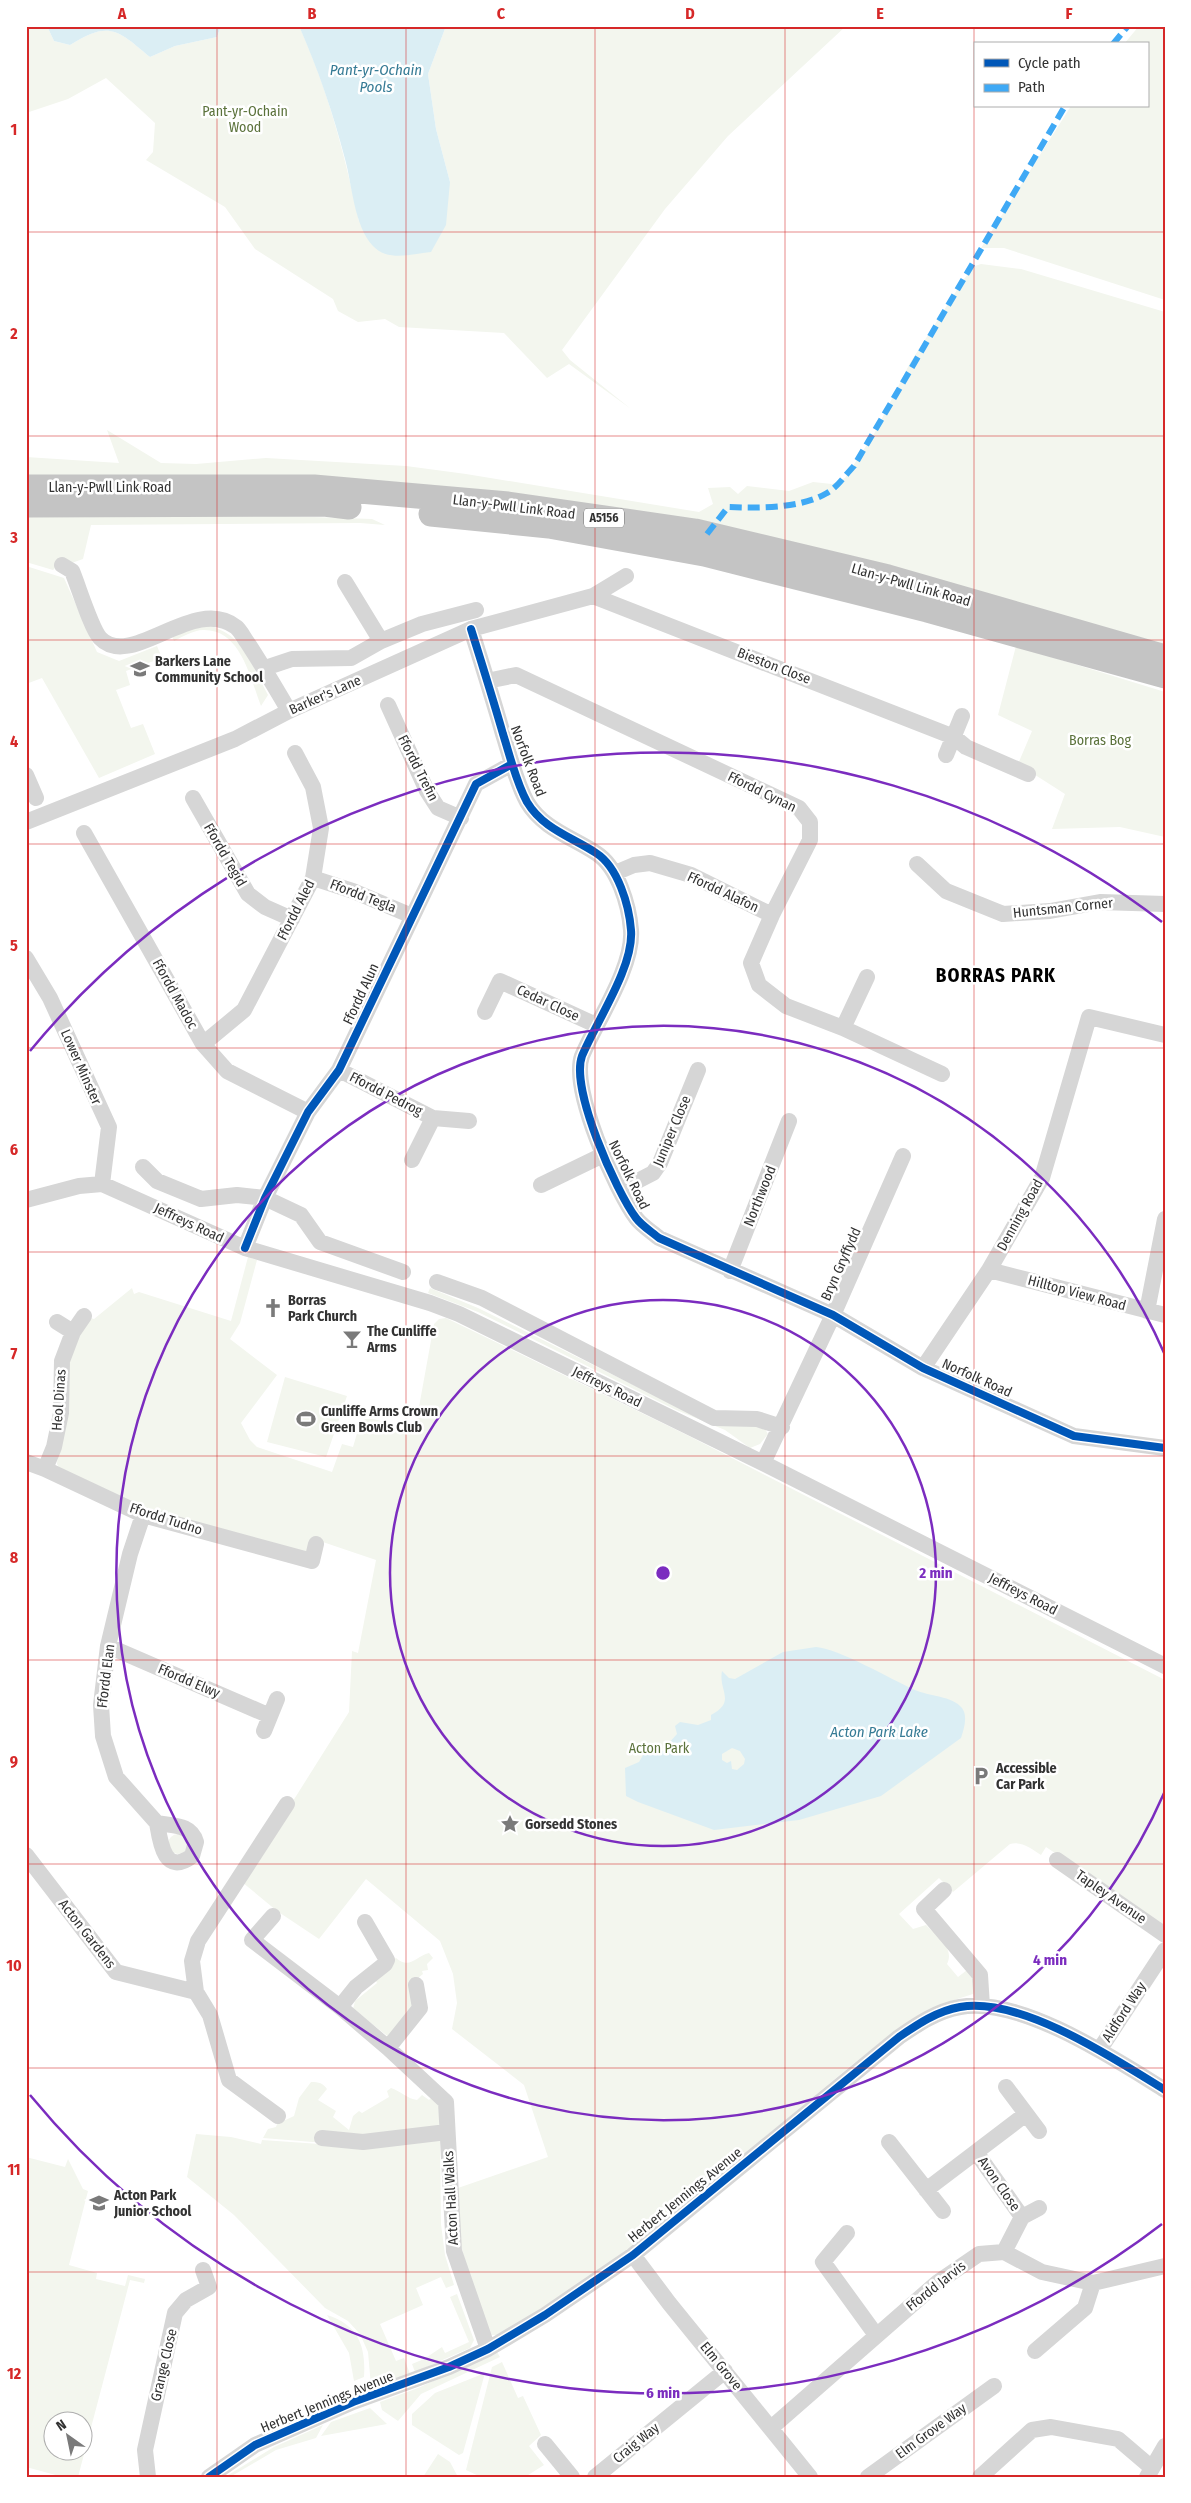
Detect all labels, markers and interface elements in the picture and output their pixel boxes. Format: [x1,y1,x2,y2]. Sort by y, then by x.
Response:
text: A [117,4,127,23]
text: B [308,4,317,23]
text: C [497,4,506,23]
text: D [685,4,695,23]
text: E [876,4,884,23]
text: F [1065,4,1073,23]
legend [974,42,1148,108]
text: Cycle path [1018,54,1081,72]
water label: Pant-yr-Ochain Pools [330,61,422,96]
text: Path [1018,78,1045,96]
park label: Pant-yr-Ochain Wood [202,103,288,136]
text: 1 [11,120,17,139]
text: 2 [9,324,18,343]
street label: Llan-y-Pwll Link Road [48,479,172,496]
street label: Llan-y-Pwll Link Road [452,491,576,523]
road number: A5156 [584,508,624,528]
text: 3 [9,528,18,547]
street label: Llan-y-Pwll Link Road [849,560,973,610]
street label: Bieston Close [735,644,813,688]
place label: Barkers Lane Community School [155,653,263,686]
school or university icon: Barkers Lane Community School [129,658,151,680]
street label: Barker's Lane [286,672,364,718]
street label: Norfolk Road [507,723,549,799]
text: 4 [10,732,18,751]
street label: Ffordd Trefin [394,732,442,804]
park label: Borras Bog [1069,732,1131,749]
street label: Ffordd Cynan [725,768,799,816]
street label: Ffordd Tegid [200,820,250,890]
street label: Ffordd Alafon [685,868,761,916]
street label: Ffordd Tegla [327,876,399,916]
street label: Ffordd Aled [274,877,318,943]
street label: Huntsman Corner [1012,894,1114,922]
text: 5 [10,936,18,955]
street label: Ffordd Madoc [149,956,201,1032]
street label: Ffordd Alun [339,961,383,1027]
district label: BORRAS PARK [936,964,1056,987]
street label: Cedar Close [514,981,582,1025]
street label: Lower Minster [57,1027,105,1107]
street label: Ffordd Pedrog [347,1068,426,1120]
street label: Juniper Close [649,1093,695,1169]
street label: Norfolk Road [605,1138,653,1212]
text: 6 [10,1140,18,1159]
street label: Northwood [740,1163,780,1229]
street label: Denning Road [993,1176,1047,1254]
street label: Jeffreys Road [151,1199,227,1247]
street label: Bryn Gryffydd [817,1225,865,1303]
street label: Hilltop View Road [1026,1272,1128,1314]
place label: Borras Park Church [288,1292,357,1325]
church icon: Borras Park Church [262,1297,284,1319]
place label: The Cunliffe Arms [366,1323,437,1356]
bar icon: The Cunliffe Arms [341,1328,363,1350]
text: 7 [11,1344,18,1363]
street label: Norfolk Road [939,1355,1015,1401]
street label: Jeffreys Road [570,1363,644,1411]
street label: Heol Dinas [48,1369,70,1431]
place label: Cunliffe Arms Crown Green Bowls Club [321,1403,438,1436]
sports icon: Cunliffe Arms Crown Green Bowls Club [295,1408,317,1430]
street label: Ffordd Tudno [128,1499,204,1539]
text: 8 [10,1548,19,1567]
centre of rings [654,1564,672,1582]
text: 2 min [918,1564,953,1582]
street label: Jeffreys Road [986,1569,1060,1619]
street label: Ffordd Elan [94,1643,118,1709]
street label: Ffordd Elwy [156,1660,223,1702]
water label: Acton Park Lake [829,1723,928,1741]
park label: Acton Park [629,1740,690,1757]
text: 9 [10,1752,18,1771]
place label: Accessible Car Park [995,1760,1057,1793]
parking icon: Accessible Car Park [970,1765,992,1787]
place icon: Gorsedd Stones [499,1813,521,1835]
place label: Gorsedd Stones [525,1816,617,1833]
street label: Tapley Avenue [1072,1866,1150,1928]
street label: Acton Gardens [55,1896,119,1972]
text: 4 min [1033,1951,1067,1969]
text: 10 [6,1956,22,1975]
street label: Aldford Way [1098,1978,1150,2045]
street label: Herbert Jennings Avenue [625,2144,745,2246]
street label: Acton Hall Walks [440,2150,462,2246]
street label: Avon Close [974,2154,1024,2215]
text: 11 [7,2160,21,2179]
place label: Acton Park Junior School [113,2187,191,2220]
school or university icon: Acton Park Junior School [88,2192,110,2214]
street label: Ffordd Jarvis [903,2257,969,2315]
street label: Grange Close [147,2327,181,2403]
street label: Elm Grove [696,2338,746,2394]
text: 12 [7,2364,22,2383]
street label: Herbert Jennings Avenue [258,2368,396,2436]
text: 6 min [646,2384,680,2402]
street label: Elm Grove Way [892,2399,970,2462]
north arrow [42,2410,92,2460]
text: N [53,2416,69,2435]
street label: Craig Way [609,2419,663,2467]

